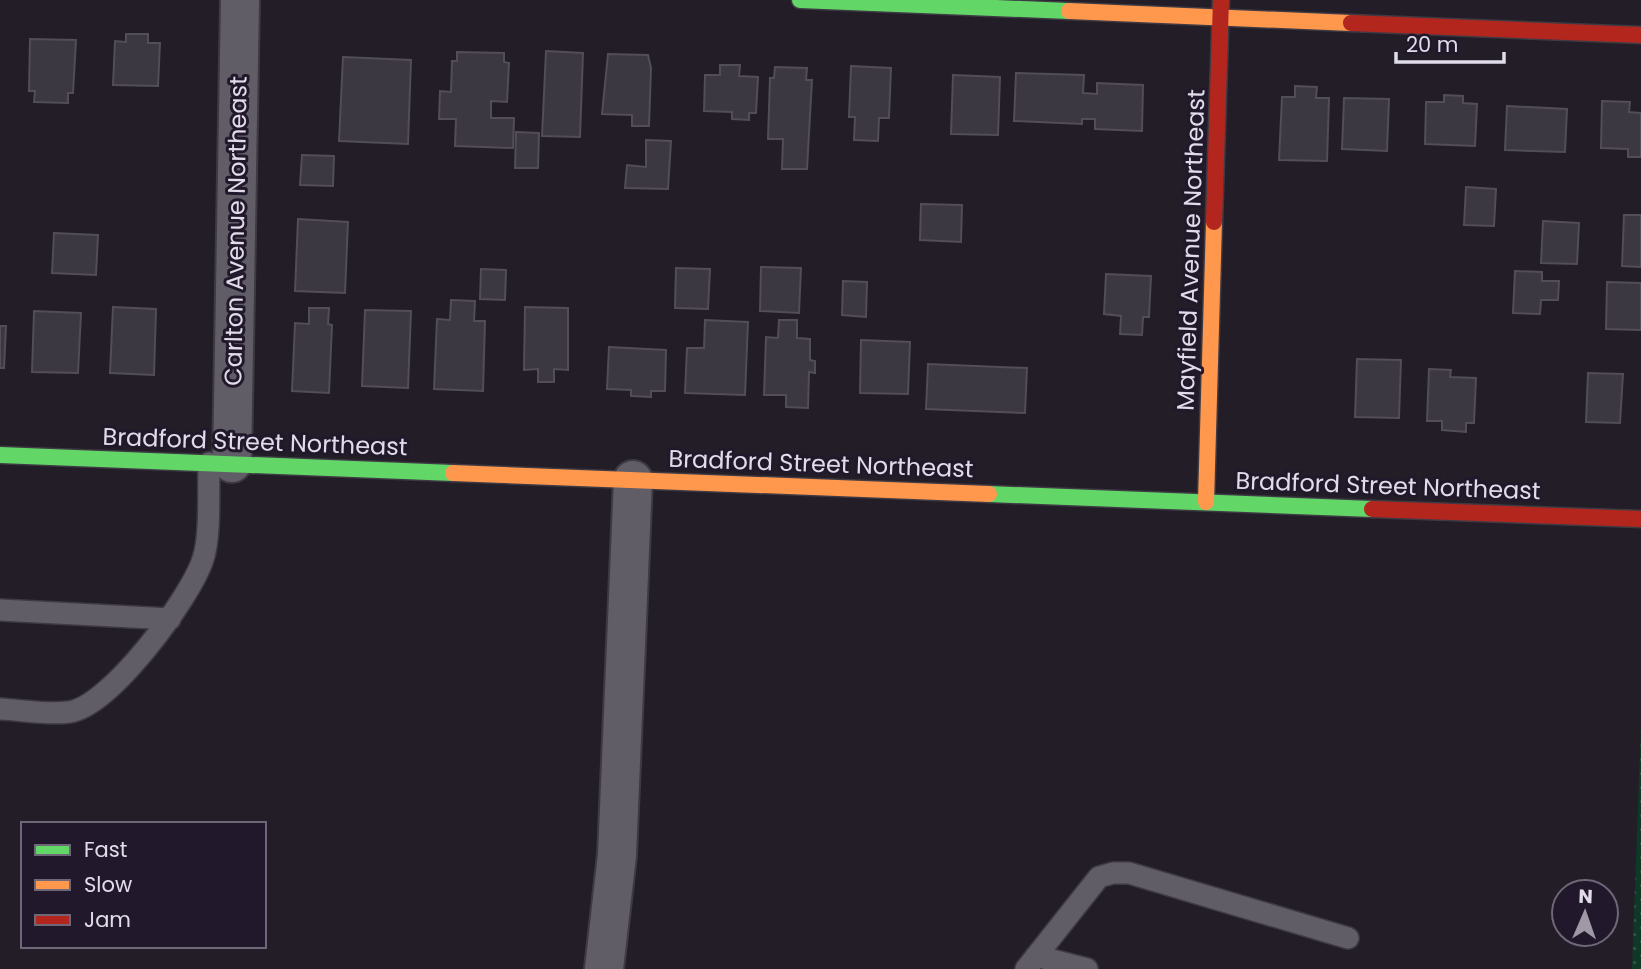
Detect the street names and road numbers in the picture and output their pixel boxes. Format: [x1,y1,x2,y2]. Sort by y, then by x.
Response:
street label: Carlton Avenue Northeast [216,76,255,386]
street label: Mayfield Avenue Northeast [1168,89,1213,411]
street label: Bradford Street Northeast [102,420,408,463]
street label: Bradford Street Northeast [668,442,974,485]
street label: Bradford Street Northeast [1235,464,1541,507]

